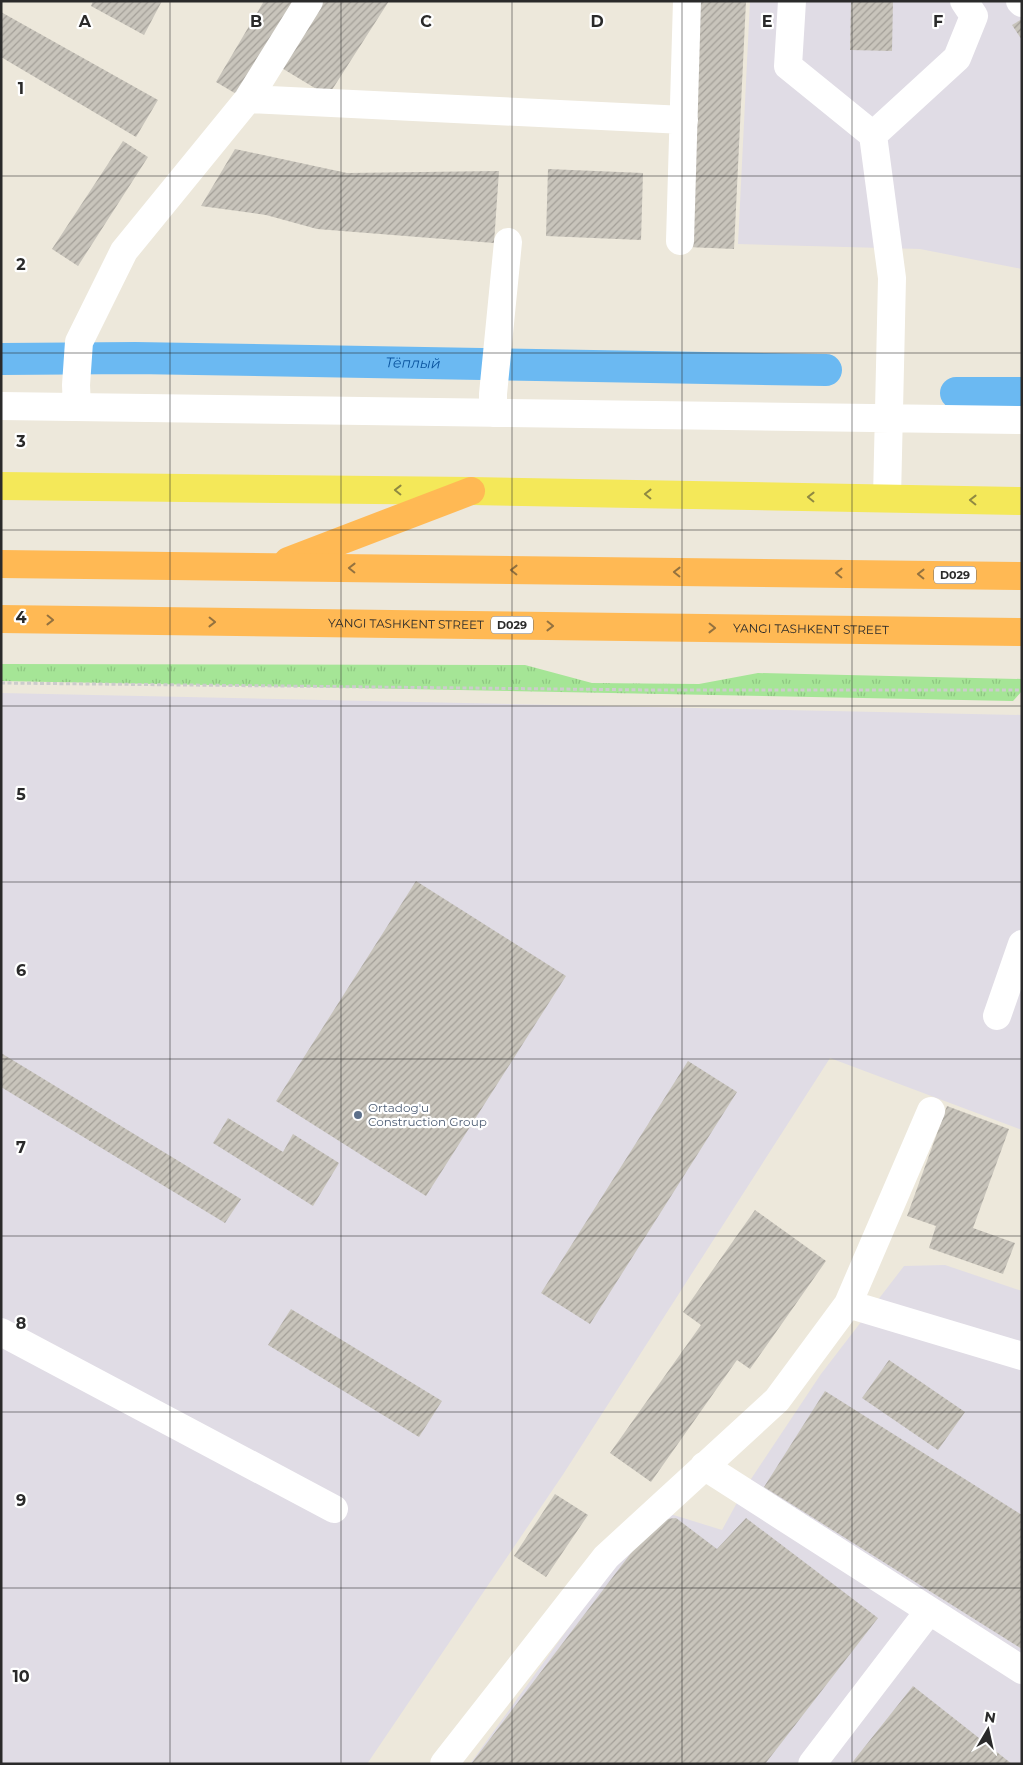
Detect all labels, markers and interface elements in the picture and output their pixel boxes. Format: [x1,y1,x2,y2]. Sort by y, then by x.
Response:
text: A [78,12,92,31]
text: B [250,12,262,31]
text: C [420,12,432,31]
text: D [590,12,604,31]
text: E [762,12,772,31]
text: F [933,12,943,31]
text: 1 [18,79,24,98]
text: 2 [16,255,26,274]
water label: Тёплый [385,353,441,372]
text: 3 [15,432,26,451]
one-way arrow [394,485,402,496]
one-way arrow [644,489,652,500]
one-way arrow [806,492,814,502]
one-way arrow [969,495,976,505]
one-way arrow [348,563,356,573]
one-way arrow [510,565,518,575]
one-way arrow [673,566,681,577]
road number: D029 [934,566,976,584]
one-way arrow [835,568,843,579]
one-way arrow [916,569,924,579]
text: 4 [15,608,27,627]
one-way arrow [46,615,54,625]
street label: YANGI TASHKENT STREET [328,615,484,632]
road number: D029 [491,616,533,634]
one-way arrow [209,617,217,627]
street label: YANGI TASHKENT STREET [733,620,889,637]
one-way arrow [546,621,554,631]
one-way arrow [709,623,717,633]
text: 5 [16,785,26,804]
text: 6 [16,961,26,980]
place label: Ortadog'u Construction Group [368,1100,487,1129]
marker: Ortadog'u Construction Group [352,1109,364,1121]
text: 7 [16,1138,26,1157]
text: 8 [16,1314,26,1333]
text: 9 [16,1491,26,1510]
text: 10 [12,1667,30,1686]
north arrow [963,1705,1013,1755]
text: N [983,1707,997,1727]

